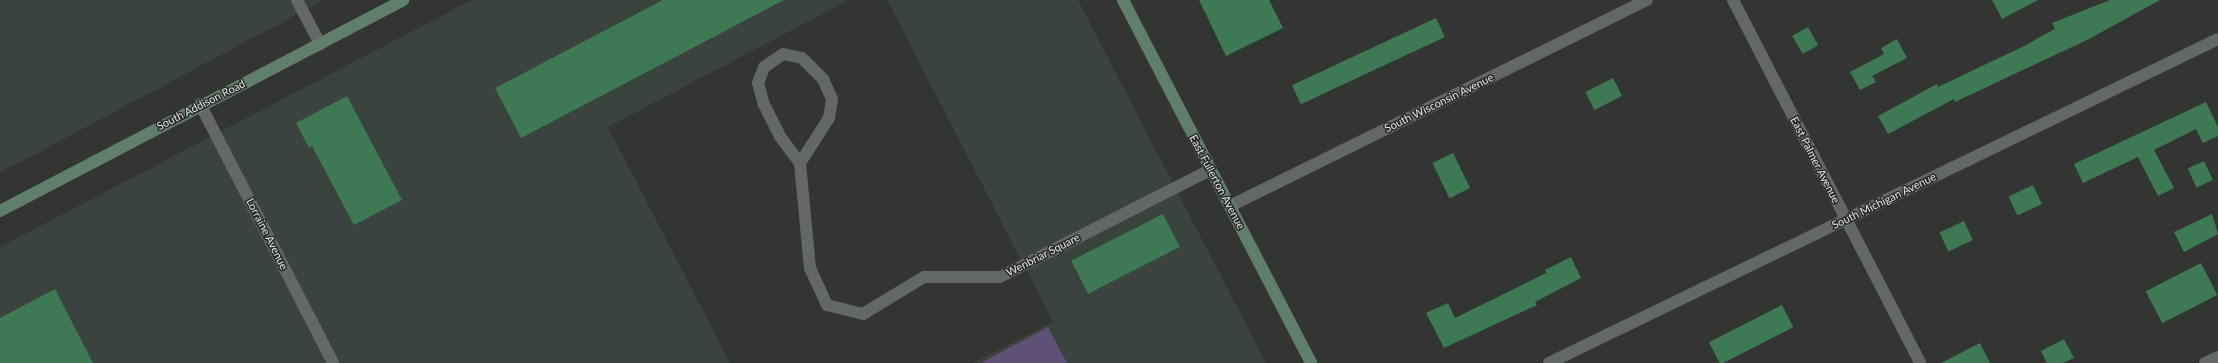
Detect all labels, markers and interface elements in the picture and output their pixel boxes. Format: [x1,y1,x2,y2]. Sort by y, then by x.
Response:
street label: South Wisconsin Avenue [1382,71,1496,135]
street label: South Addison Road [154,77,248,133]
street label: East Palmer Avenue [1787,114,1843,206]
street label: East Fullerton Avenue [1186,132,1248,232]
street label: South Michigan Avenue [1830,170,1938,232]
street label: Lorraine Avenue [243,196,291,272]
street label: Wenbriar Square [1004,231,1082,279]

